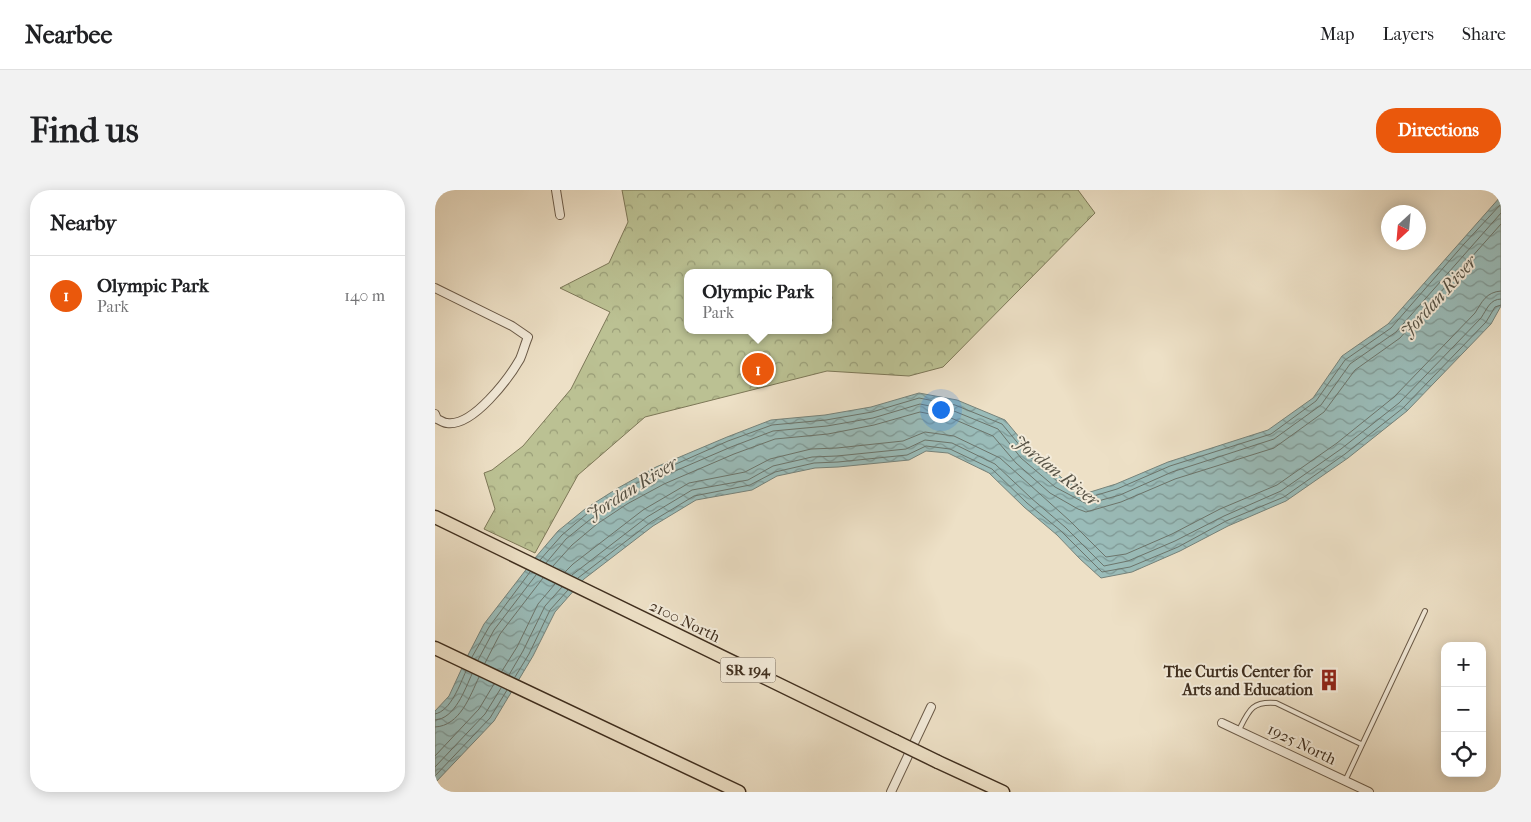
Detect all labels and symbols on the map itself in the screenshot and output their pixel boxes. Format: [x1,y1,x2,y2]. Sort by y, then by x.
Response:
north arrow [1381,205,1426,250]
water label: Jordan River [1397,250,1483,342]
pin: 1 [742,350,774,388]
your location [928,397,954,423]
water label: Jordan River [1009,431,1105,512]
water label: Jordan River [583,452,683,525]
street label: 2100 North [647,596,723,646]
road number: SR 194 [721,658,775,682]
place label: The Curtis Center for Arts and Education [1163,662,1314,699]
building icon: The Curtis Center for Arts and Education [1316,667,1342,693]
street label: 1925 North [1265,719,1339,769]

